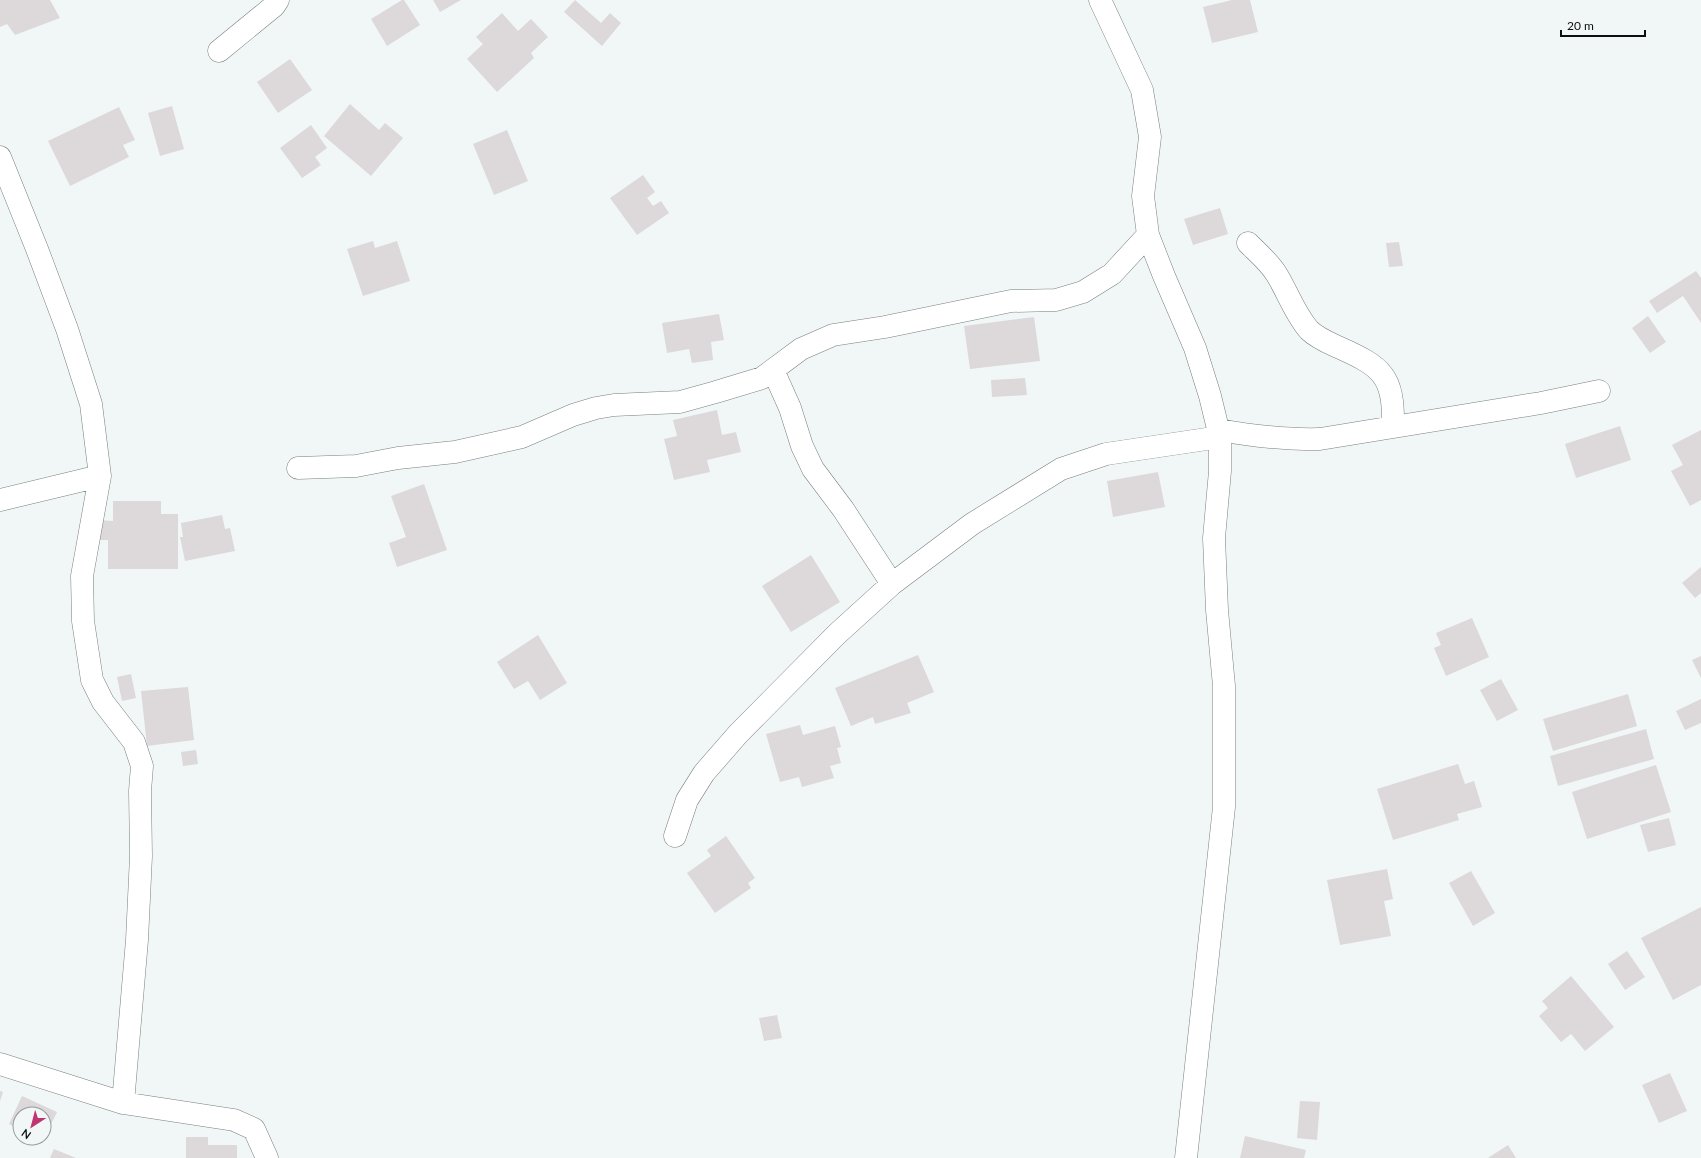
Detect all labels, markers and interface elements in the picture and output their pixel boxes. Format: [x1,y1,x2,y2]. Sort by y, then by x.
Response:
scale bar [1561,12,1645,38]
text: 20 m [1567,18,1594,33]
north arrow [12,1106,52,1146]
text: N [19,1127,33,1142]

